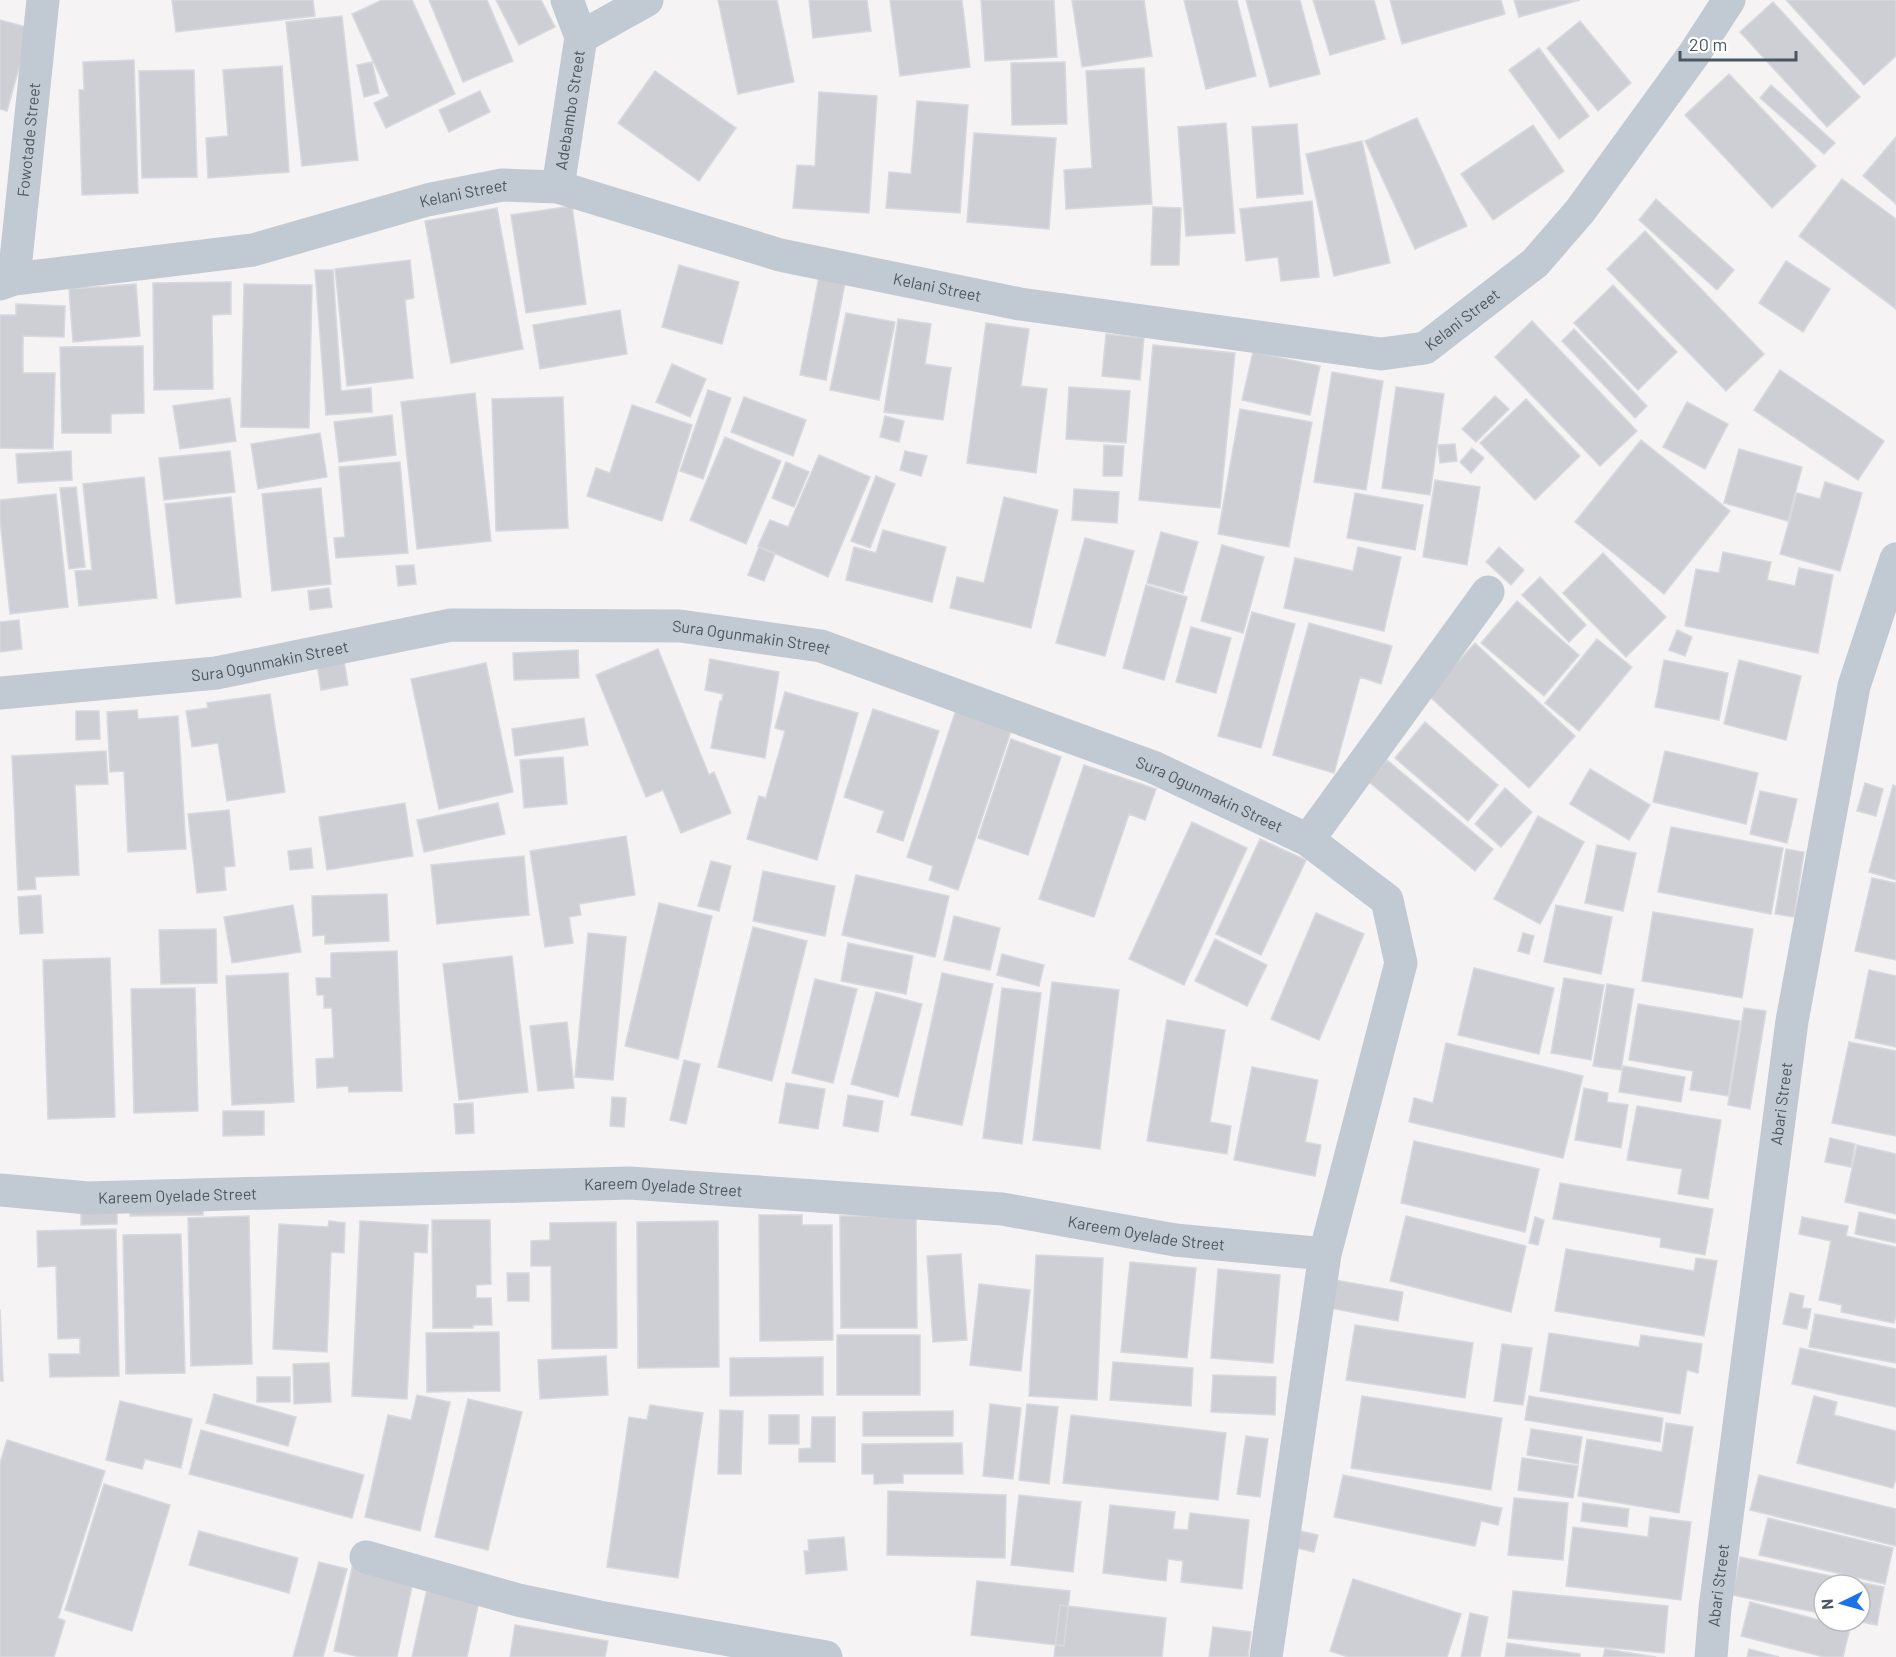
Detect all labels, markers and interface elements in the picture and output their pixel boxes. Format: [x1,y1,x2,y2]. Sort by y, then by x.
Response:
scale bar [1680,24,1796,62]
text: 20 m [1689,33,1727,55]
street label: Adebambo Street [551,48,588,171]
street label: Fowotade Street [13,82,43,198]
street label: Kelani Street [417,175,508,211]
street label: Kelani Street [892,268,983,305]
street label: Kelani Street [1420,284,1503,354]
street label: Sura Ogunmakin Street [672,616,834,658]
street label: Sura Ogunmakin Street [190,636,350,684]
street label: Sura Ogunmakin Street [1134,752,1286,836]
street label: Abari Street [1766,1061,1796,1146]
street label: Kareem Oyelade Street [584,1173,743,1200]
street label: Kareem Oyelade Street [98,1183,257,1207]
street label: Kareem Oyelade Street [1066,1211,1226,1254]
street label: Abari Street [1703,1543,1732,1628]
north arrow [1812,1573,1872,1633]
text: N [1817,1598,1836,1610]

